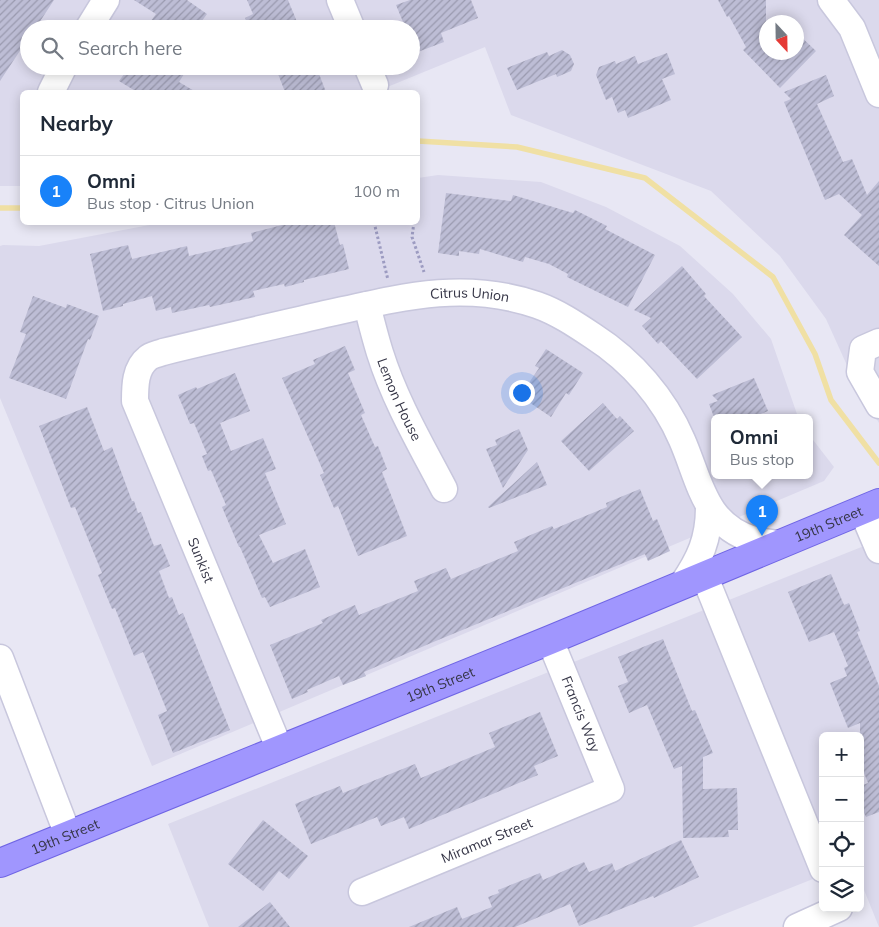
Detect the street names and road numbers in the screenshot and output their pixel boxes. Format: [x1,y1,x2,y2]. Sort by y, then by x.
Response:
street label: Citrus Union [429,283,511,306]
street label: Lemon House [373,356,426,444]
street label: 19th Street [791,502,865,546]
street label: Sunkist [184,535,218,585]
street label: 19th Street [403,663,477,706]
street label: Francis Way [558,673,605,755]
street label: Miramar Street [438,814,535,867]
street label: 19th Street [28,815,102,859]

